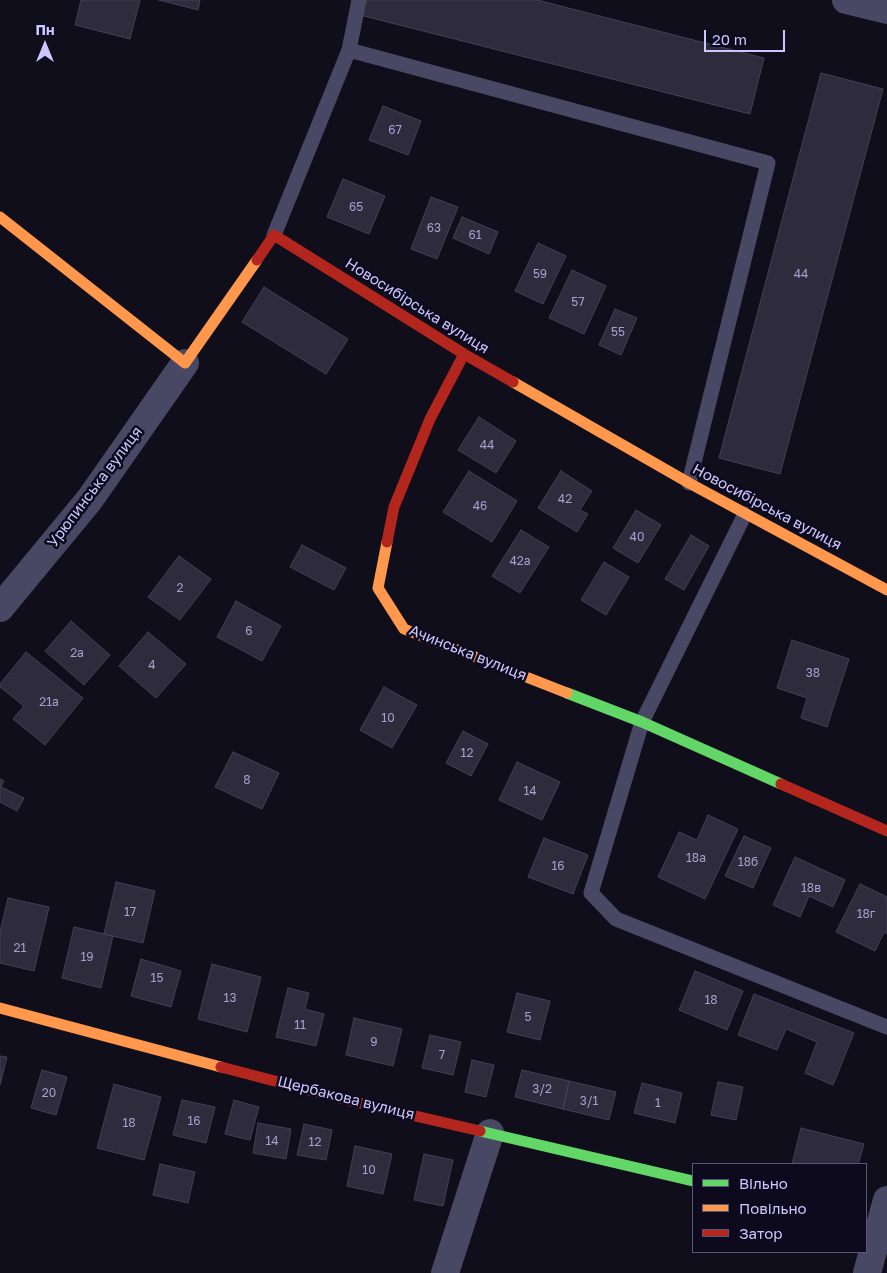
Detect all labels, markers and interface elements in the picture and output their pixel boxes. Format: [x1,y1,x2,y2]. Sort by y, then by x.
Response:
north arrow [20,20,70,70]
scale bar [707,20,788,52]
text: Пн [35,21,55,38]
text: 20 m [712,30,747,48]
house number: 67 [388,123,402,137]
house number: 65 [349,200,363,214]
house number: 63 [427,221,441,235]
house number: 61 [468,228,482,242]
street label: Новосибірська вулиця [342,254,492,358]
house number: 59 [533,267,547,281]
house number: 44 [794,267,808,281]
house number: 57 [571,295,585,309]
house number: 55 [611,325,625,339]
street label: Урюпинська вулиця [44,423,146,551]
house number: 44 [480,438,494,452]
street label: Новосибірська вулиця [689,460,845,554]
house number: 42 [558,492,572,506]
house number: 46 [473,499,487,513]
house number: 40 [630,530,644,544]
house number: 42а [509,554,531,568]
house number: 2 [177,581,183,595]
street label: Ачинська вулиця [407,621,529,685]
house number: 6 [245,624,253,638]
house number: 2а [70,646,84,660]
house number: 4 [148,658,156,672]
house number: 38 [806,666,820,680]
house number: 21а [39,695,59,709]
house number: 10 [381,711,395,725]
house number: 12 [461,746,473,760]
house number: 8 [243,773,251,787]
house number: 14 [523,784,537,798]
house number: 18а [686,851,706,865]
house number: 18б [738,855,758,869]
house number: 16 [551,859,565,873]
house number: 18в [801,881,821,895]
house number: 17 [124,905,136,919]
house number: 18г [857,907,875,921]
house number: 21 [14,941,26,955]
house number: 19 [80,950,94,964]
house number: 15 [151,971,163,985]
house number: 13 [224,991,236,1005]
house number: 18 [704,993,718,1007]
house number: 5 [525,1010,531,1024]
house number: 11 [294,1018,306,1032]
house number: 9 [370,1035,378,1049]
house number: 7 [439,1048,445,1062]
street label: Щербакова вулиця [276,1072,416,1124]
house number: 3/2 [532,1082,552,1096]
house number: 20 [42,1086,56,1100]
house number: 3/1 [580,1094,598,1108]
house number: 1 [655,1096,661,1110]
house number: 16 [187,1114,201,1128]
house number: 18 [122,1116,136,1130]
house number: 14 [265,1134,279,1148]
house number: 12 [309,1135,321,1149]
house number: 10 [362,1163,376,1177]
legend [692,1163,867,1253]
text: Вільно [739,1174,788,1192]
text: Повільно [739,1199,807,1217]
text: Затор [739,1224,782,1242]

